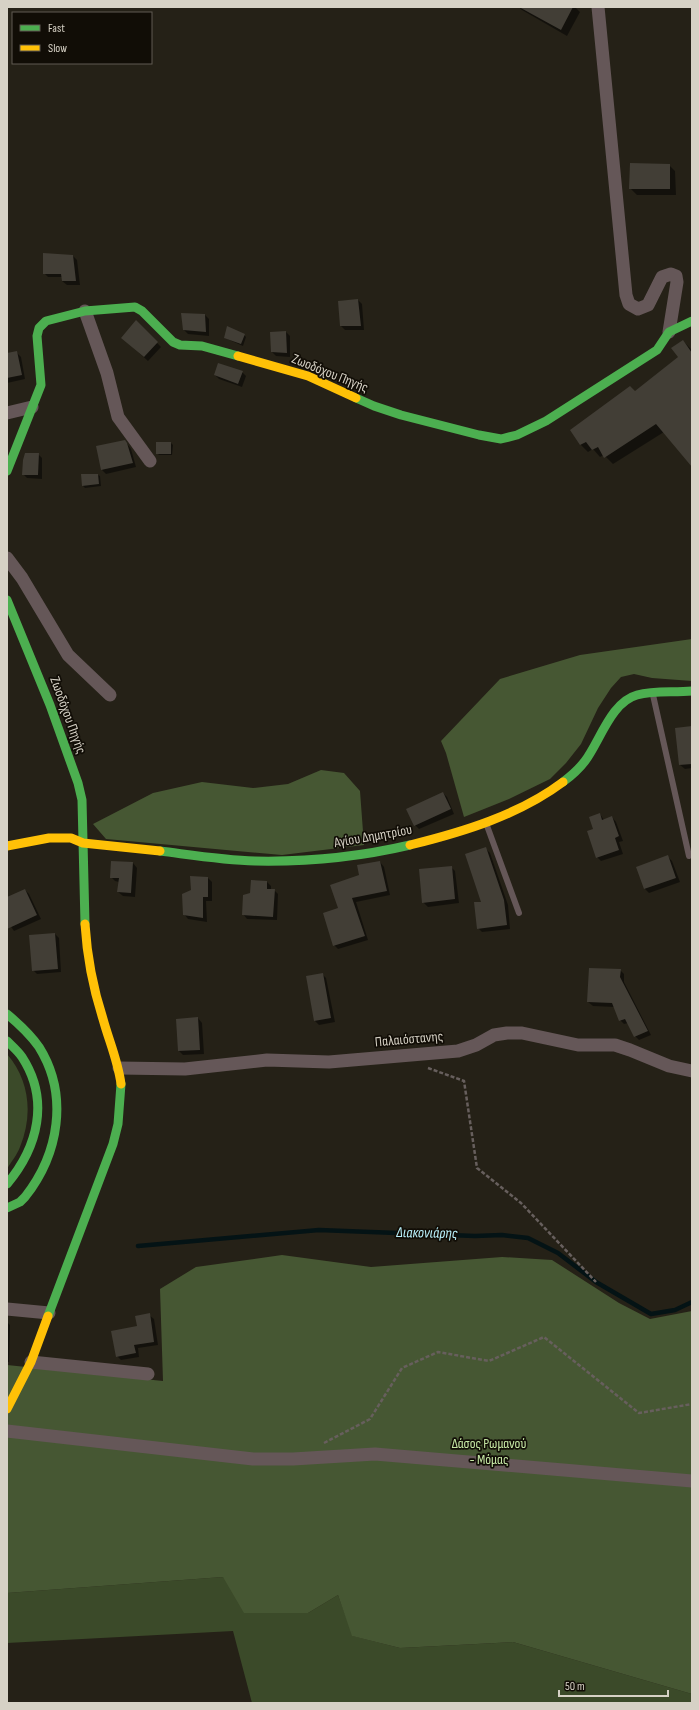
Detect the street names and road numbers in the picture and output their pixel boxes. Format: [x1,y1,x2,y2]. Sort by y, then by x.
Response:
street label: Ζωοδόχου Πηγής [289,350,371,396]
street label: Ζωοδόχου Πηγής [46,674,90,756]
street label: Αγίου Δημητρίου [332,821,413,851]
street label: Παλαιόστανης [374,1028,444,1050]

